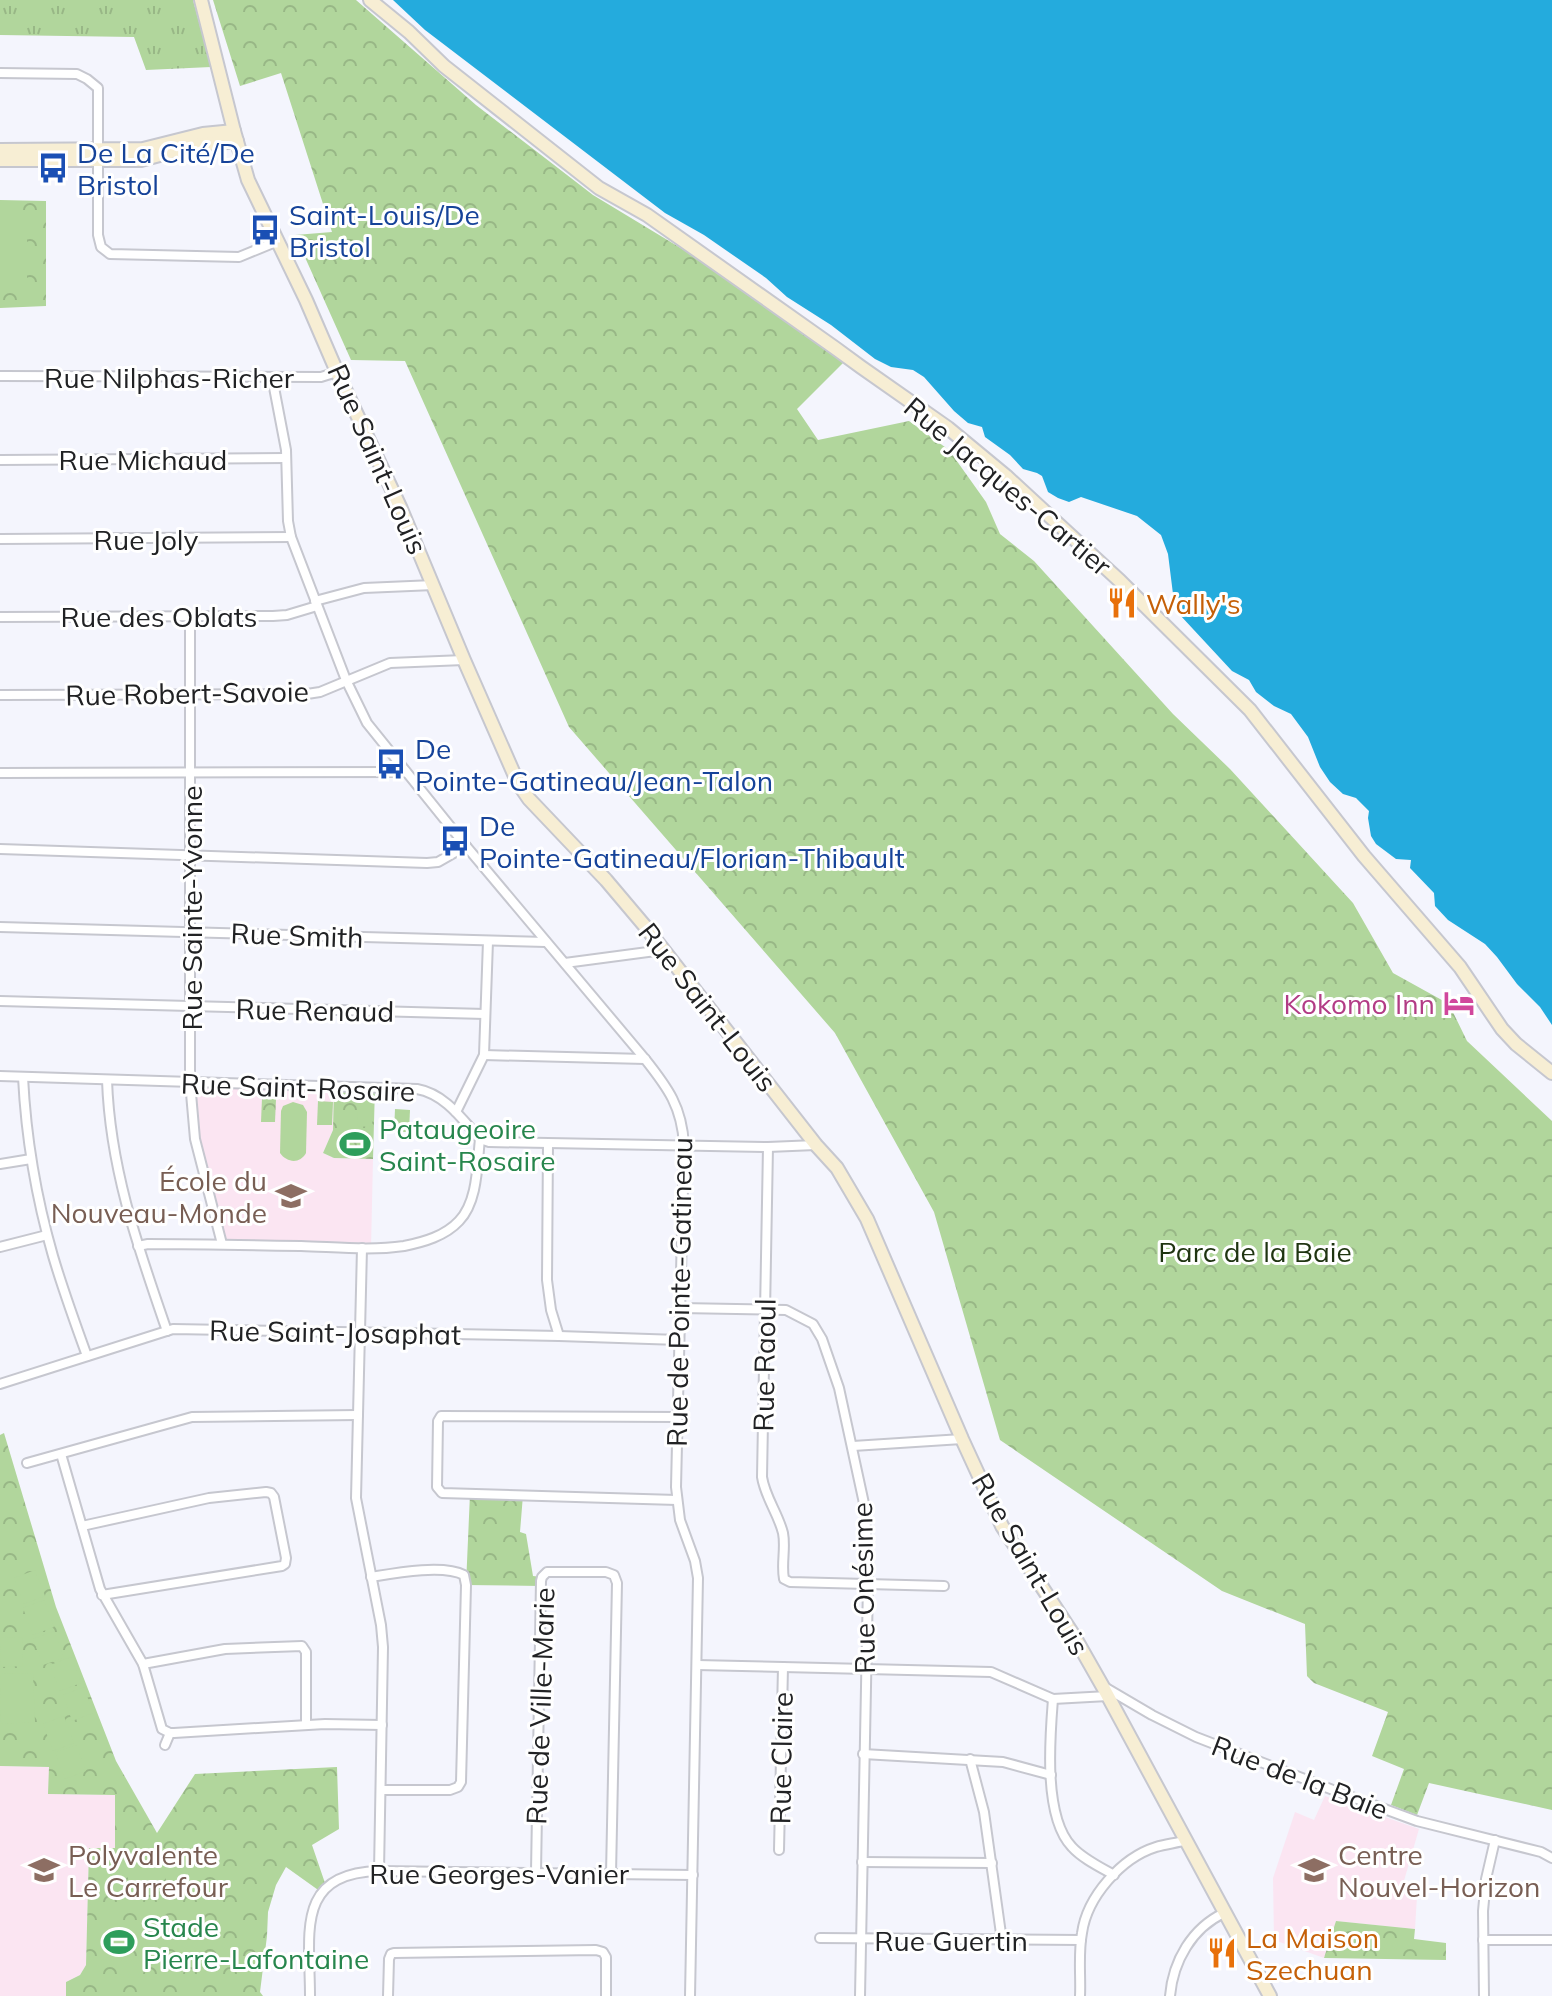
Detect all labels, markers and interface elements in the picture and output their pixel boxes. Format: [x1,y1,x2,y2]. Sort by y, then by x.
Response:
place label: De La Cité/De Bristol [77,135,255,202]
bus stop icon: De La Cité/De Bristol [36,151,70,185]
place label: Saint-Louis/De Bristol [289,197,480,264]
bus stop icon: Saint-Louis/De Bristol [248,213,282,247]
street label: Rue Saint-Louis [320,358,436,560]
street label: Rue Nilphas-Richer [44,360,295,395]
street label: Rue Jacques-Cartier [897,389,1119,583]
street label: Rue Michaud [59,442,227,477]
street label: Rue Joly [94,522,199,557]
restaurant icon: Wally's [1105,586,1139,620]
place label: Wally's [1146,586,1241,621]
street label: Rue des Oblats [61,599,257,634]
street label: Rue Robert-Savoie [65,673,309,713]
place label: De Pointe-Gatineau/Jean-Talon [415,731,773,798]
bus stop icon: De Pointe-Gatineau/Jean-Talon [374,747,408,781]
street label: Rue Sainte-Yvonne [174,786,209,1030]
place label: De Pointe-Gatineau/Florian-Thibault [479,808,905,875]
bus stop icon: De Pointe-Gatineau/Florian-Thibault [438,824,472,858]
street label: Rue Smith [230,915,364,955]
street label: Rue Saint-Louis [631,916,785,1098]
place label: Kokomo Inn [1284,986,1435,1021]
hotel icon: Kokomo Inn [1442,986,1476,1020]
street label: Rue Renaud [235,991,395,1029]
street label: Rue Saint-Rosaire [180,1065,416,1109]
place label: Pataugeoire Saint-Rosaire [379,1111,555,1178]
sports icon: Pataugeoire Saint-Rosaire [338,1127,372,1161]
street label: Rue de Pointe-Gatineau [659,1137,699,1447]
place label: École du Nouveau-Monde [51,1163,267,1230]
school or university icon: École du Nouveau-Monde [274,1179,308,1213]
park label: Parc de la Baie [1158,1234,1352,1269]
street label: Rue Raoul [745,1298,783,1432]
street label: Rue Saint-Josaphat [209,1312,461,1352]
street label: Rue Saint-Louis [965,1467,1097,1661]
street label: Rue Onésime [844,1502,882,1674]
street label: Rue de Ville-Marie [518,1587,562,1825]
street label: Rue Claire [762,1691,800,1825]
street label: Rue de la Baie [1207,1727,1393,1827]
place label: Polyvalente Le Carrefour [68,1837,229,1904]
place label: Centre Nouvel-Horizon [1338,1837,1541,1904]
school or university icon: Polyvalente Le Carrefour [27,1853,61,1887]
school or university icon: Centre Nouvel-Horizon [1297,1853,1331,1887]
street label: Rue Georges-Vanier [369,1856,630,1891]
place label: Stade Pierre-Lafontaine [143,1909,369,1976]
place label: La Maison Szechuan [1246,1920,1379,1987]
street label: Rue Guertin [874,1923,1028,1958]
sports icon: Stade Pierre-Lafontaine [102,1925,136,1959]
restaurant icon: La Maison Szechuan [1205,1936,1239,1970]

